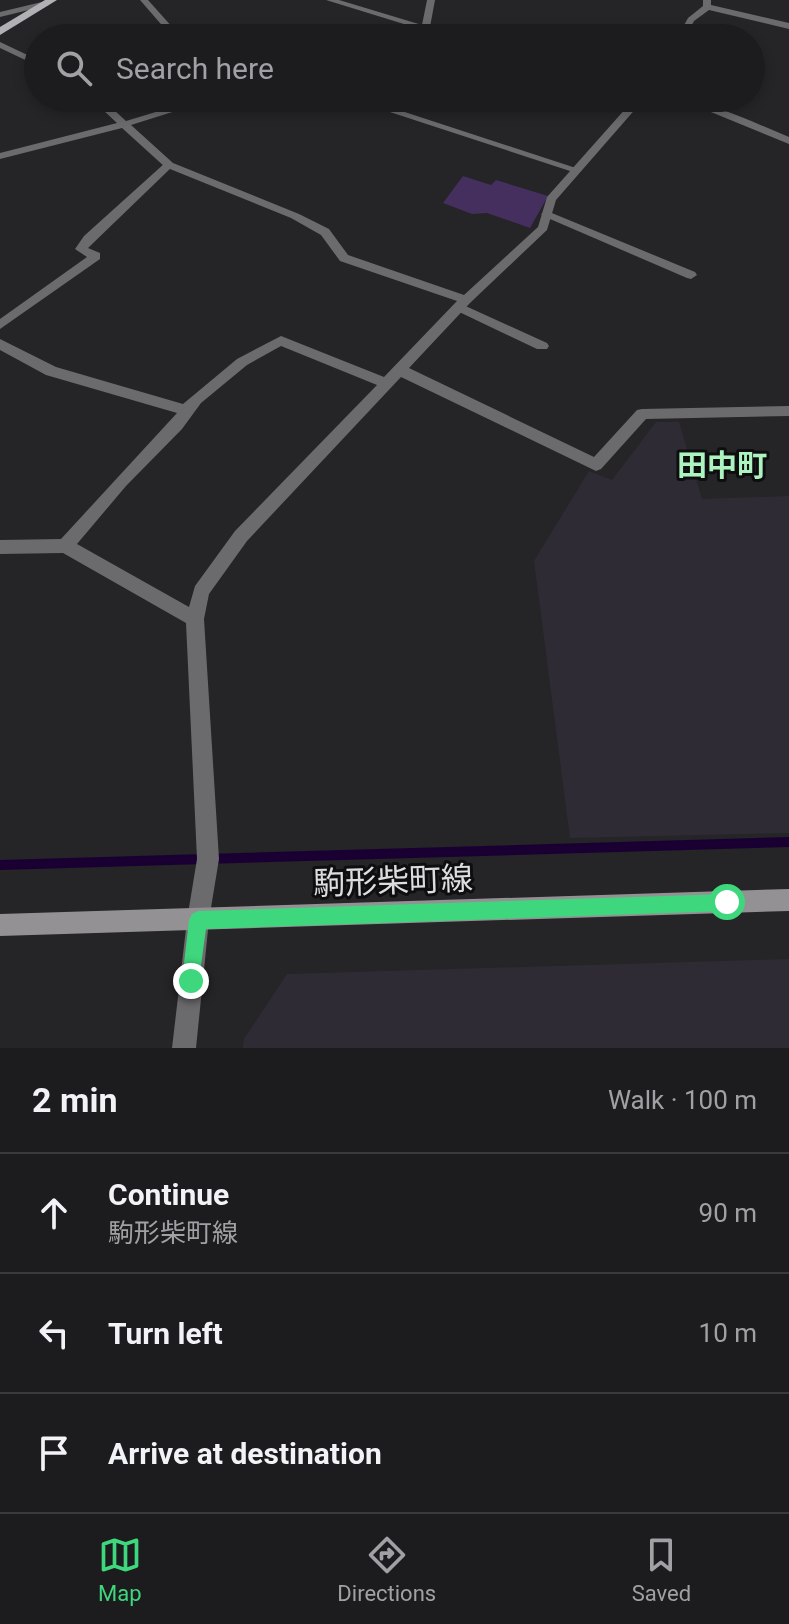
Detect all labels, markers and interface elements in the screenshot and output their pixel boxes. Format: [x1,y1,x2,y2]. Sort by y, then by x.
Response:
search box [24,24,765,112]
icon: search [52,46,96,90]
text: Search here [116,51,274,86]
district label: 田中町 [677,448,767,483]
street label: 駒形柴町線 [312,859,474,903]
route start [709,884,745,920]
route end [173,963,209,999]
text: 2 min [32,1080,117,1120]
text: Walk · 100 m [608,1085,757,1115]
text: Continue [108,1177,229,1212]
icon: ahead [32,1191,76,1235]
text: 90 m [699,1198,757,1228]
text: 駒形柴町線 [108,1218,238,1248]
icon: left [32,1311,76,1355]
text: Turn left [108,1316,223,1351]
text: 10 m [699,1318,757,1348]
icon: arrive [32,1431,76,1475]
text: Arrive at destination [108,1436,382,1471]
tab: Map [98,1533,142,1606]
tab: Directions [337,1533,436,1606]
tab: Saved [632,1533,691,1606]

